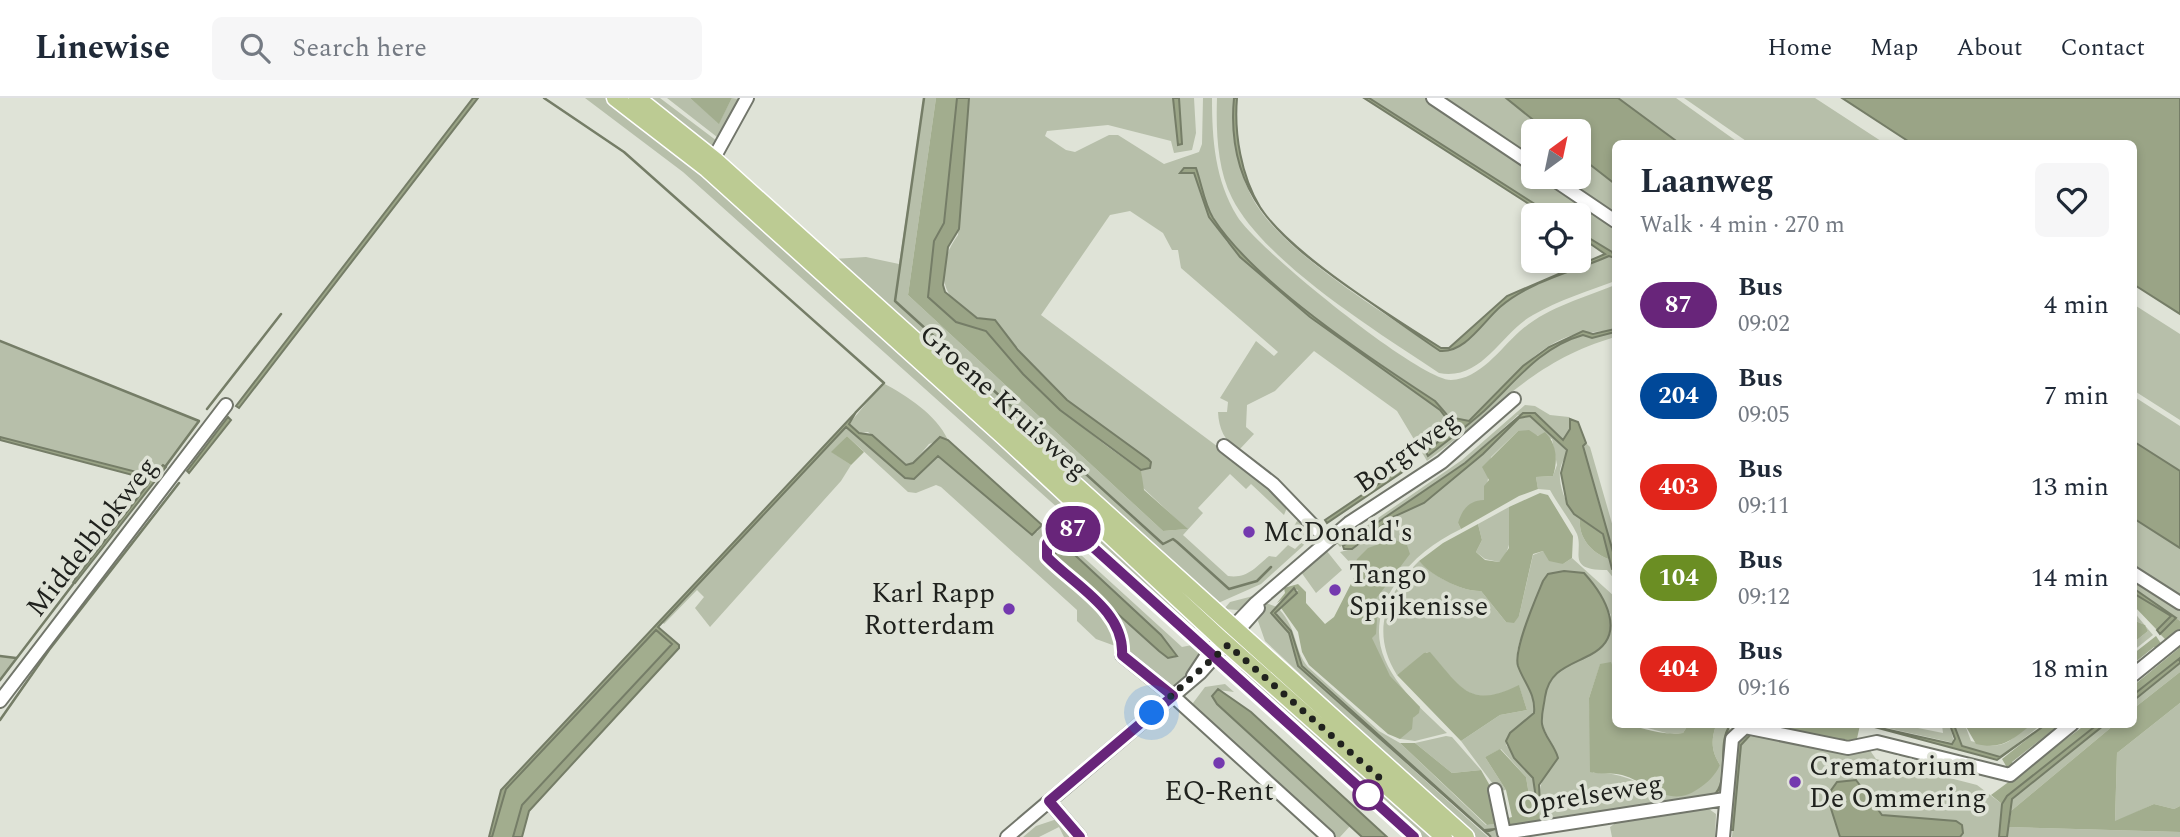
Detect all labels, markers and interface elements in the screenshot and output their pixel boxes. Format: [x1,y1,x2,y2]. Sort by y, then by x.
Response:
search box [212,17,702,80]
text: Linewise [35,23,170,73]
text: Search here [292,28,427,68]
icon: search [236,29,274,67]
text: Home [1767,30,1832,66]
text: Map [1870,30,1918,66]
text: About [1956,30,2022,66]
text: Contact [2060,30,2145,66]
north arrow [1521,119,1591,189]
map controls [1521,119,1591,273]
text: Laanweg [1640,157,1774,207]
button: heart [2035,163,2109,237]
button: locate [1521,203,1591,273]
text: Walk · 4 min · 270 m [1640,208,1845,243]
text: Bus [1738,267,1783,307]
text: 4 min [2044,285,2109,325]
text: 87 [1665,287,1692,323]
text: 09:02 [1738,307,1790,342]
street label: Groene Kruisweg [909,314,1099,490]
text: Bus [1738,358,1783,398]
text: 7 min [2044,376,2109,416]
text: 204 [1658,378,1699,414]
text: 09:05 [1738,398,1790,433]
street label: Borgtweg [1345,400,1469,504]
street label: Middelblokweg [16,448,168,626]
text: Bus [1738,449,1783,489]
text: 13 min [2031,467,2109,507]
text: 403 [1658,469,1699,505]
text: 09:11 [1738,489,1790,524]
line badge: 87 [1042,506,1104,552]
text: 87 [1060,511,1086,547]
place label: McDonald's [1263,511,1413,554]
marker: McDonald's [1241,524,1257,540]
text: Bus [1738,540,1783,580]
place label: Tango Spijkenisse [1349,553,1488,628]
text: 14 min [2031,558,2109,598]
text: 104 [1658,560,1699,596]
place label: Karl Rapp Rotterdam [863,572,995,647]
text: 09:12 [1738,580,1790,615]
marker: Tango Spijkenisse [1327,582,1343,598]
marker: Karl Rapp Rotterdam [1001,601,1017,617]
text: Bus [1738,631,1783,671]
text: 18 min [2031,649,2109,689]
text: 404 [1658,651,1699,687]
text: 09:16 [1738,671,1790,706]
your location [1134,695,1169,730]
place label: Crematorium De Ommering [1809,745,1987,820]
marker: EQ-Rent [1211,755,1227,771]
street label: Oprelseweg [1514,762,1666,828]
place label: EQ-Rent [1164,770,1274,813]
marker: Crematorium De Ommering [1787,774,1803,790]
unlabelled marker [1353,780,1383,810]

